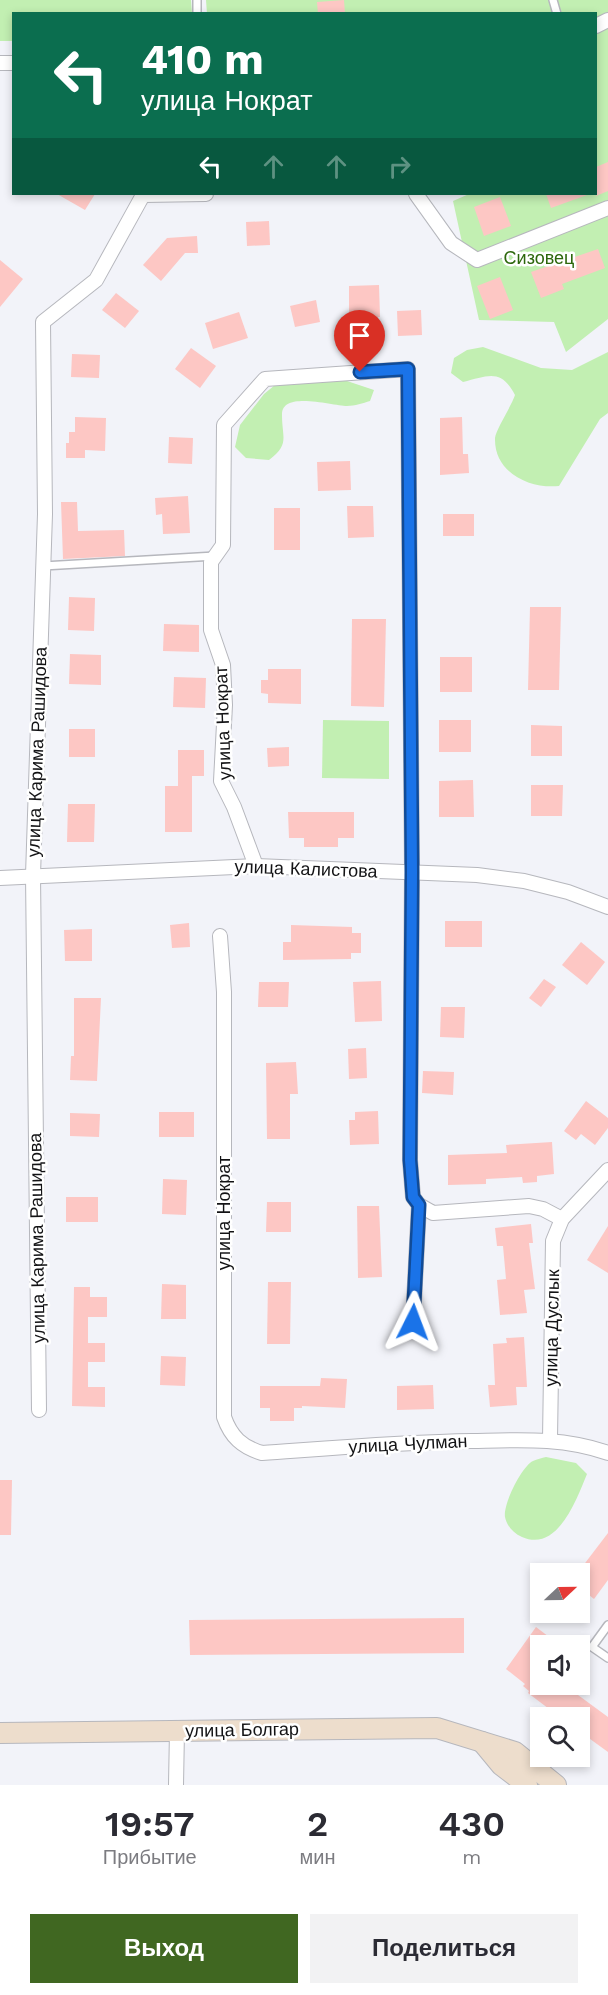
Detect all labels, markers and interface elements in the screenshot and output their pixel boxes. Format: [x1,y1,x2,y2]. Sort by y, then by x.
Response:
text: 410 m [141,35,264,84]
icon: left [42,36,120,114]
text: улица Нократ [141,85,313,117]
icon: left [194,150,227,183]
icon: ahead [257,150,290,183]
icon: ahead [320,150,353,183]
icon: right [383,150,416,183]
park label: Сизовец [504,247,574,268]
pin [334,310,385,372]
icon: arrive [343,319,376,352]
street label: улица Карима Рашидова [22,645,51,858]
street label: улица Нократ [210,665,235,781]
street label: улица Калистова [234,856,379,882]
street label: улица Карима Рашидова [24,1132,49,1343]
street label: улица Нократ [213,1156,234,1270]
street label: улица Дуслык [540,1269,563,1387]
position arrow [381,1290,445,1354]
street label: улица Чулман [348,1430,468,1457]
north arrow [530,1563,590,1623]
map controls [530,1563,590,1767]
button: sound [530,1635,590,1695]
button: search [530,1707,590,1767]
street label: улица Болгар [185,1718,299,1741]
text: 19:57 [105,1803,195,1845]
text: 2 [307,1803,328,1845]
text: 430 [438,1803,505,1845]
text: Прибытие [103,1845,197,1869]
text: мин [300,1845,336,1869]
text: m [462,1845,481,1869]
button: Выход [30,1914,298,1983]
button: Поделиться [310,1914,578,1983]

